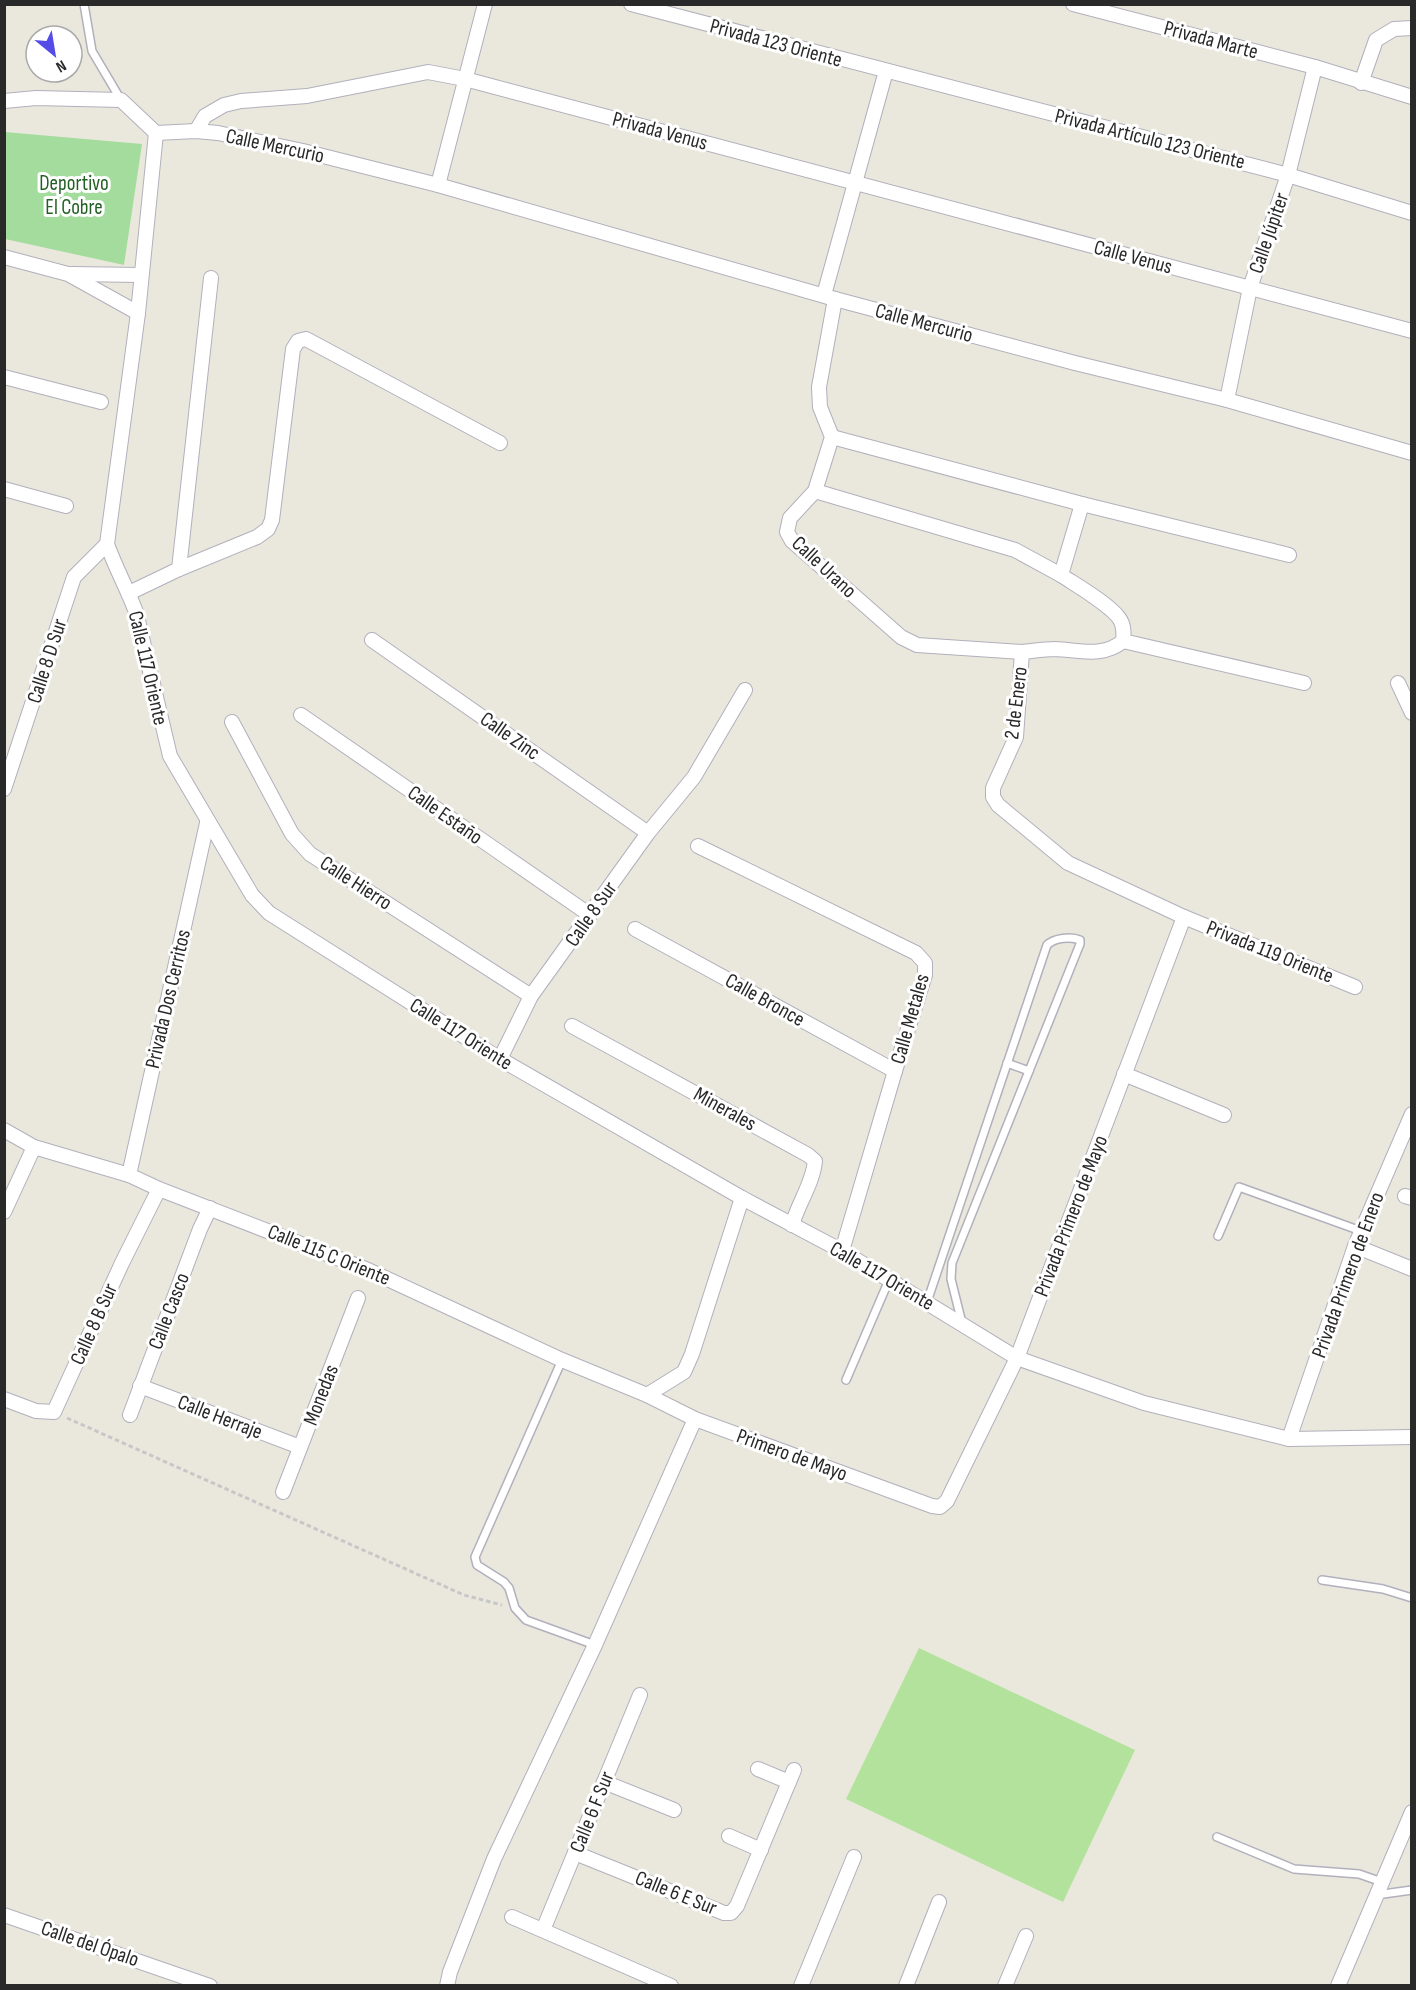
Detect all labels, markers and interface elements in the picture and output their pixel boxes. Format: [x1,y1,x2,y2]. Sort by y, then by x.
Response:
street label: Privada 123 Oriente [707,13,845,73]
street label: Privada Marte [1161,15,1261,65]
north arrow [24,24,84,84]
text: N [52,55,69,76]
street label: Privada Artículo 123 Oriente [1052,103,1248,175]
street label: Privada Venus [610,106,710,156]
street label: Calle Mercurio [224,123,326,169]
park label: Deportivo El Cobre [39,171,109,220]
street label: Calle Júpiter [1244,189,1294,277]
street label: Calle Venus [1091,235,1175,279]
street label: Calle Mercurio [872,298,976,348]
street label: Calle Urano [786,531,862,603]
street label: Calle 117 Oriente [123,608,173,728]
street label: Calle 8 D Sur [22,616,72,706]
street label: 2 de Enero [999,665,1033,741]
street label: Calle Zinc [475,706,545,766]
street label: Calle Estaño [403,780,487,850]
street label: Calle Hierro [315,850,397,916]
street label: Calle 8 Sur [560,877,622,951]
street label: Privada 119 Oriente [1203,915,1337,989]
street label: Privada Dos Cerritos [140,927,196,1071]
street label: Calle Bronce [721,968,809,1032]
street label: Calle Metales [885,971,935,1067]
street label: Calle 117 Oriente [405,993,517,1075]
street label: Minerales [689,1082,761,1136]
street label: Privada Primero de Mayo [1029,1132,1113,1300]
street label: Privada Primero de Enero [1306,1189,1390,1361]
street label: Calle 115 C Oriente [264,1219,394,1291]
street label: Calle 117 Oriente [825,1236,939,1316]
street label: Calle Casco [143,1269,195,1353]
street label: Calle 8 B Sur [65,1279,123,1369]
street label: Monedas [298,1361,344,1429]
street label: Calle Herraje [174,1389,266,1445]
street label: Primero de Mayo [733,1423,851,1487]
street label: Calle 6 F Sur [564,1768,620,1856]
street label: Calle 6 E Sur [632,1865,720,1921]
street label: Calle del Ópalo [38,1916,142,1972]

